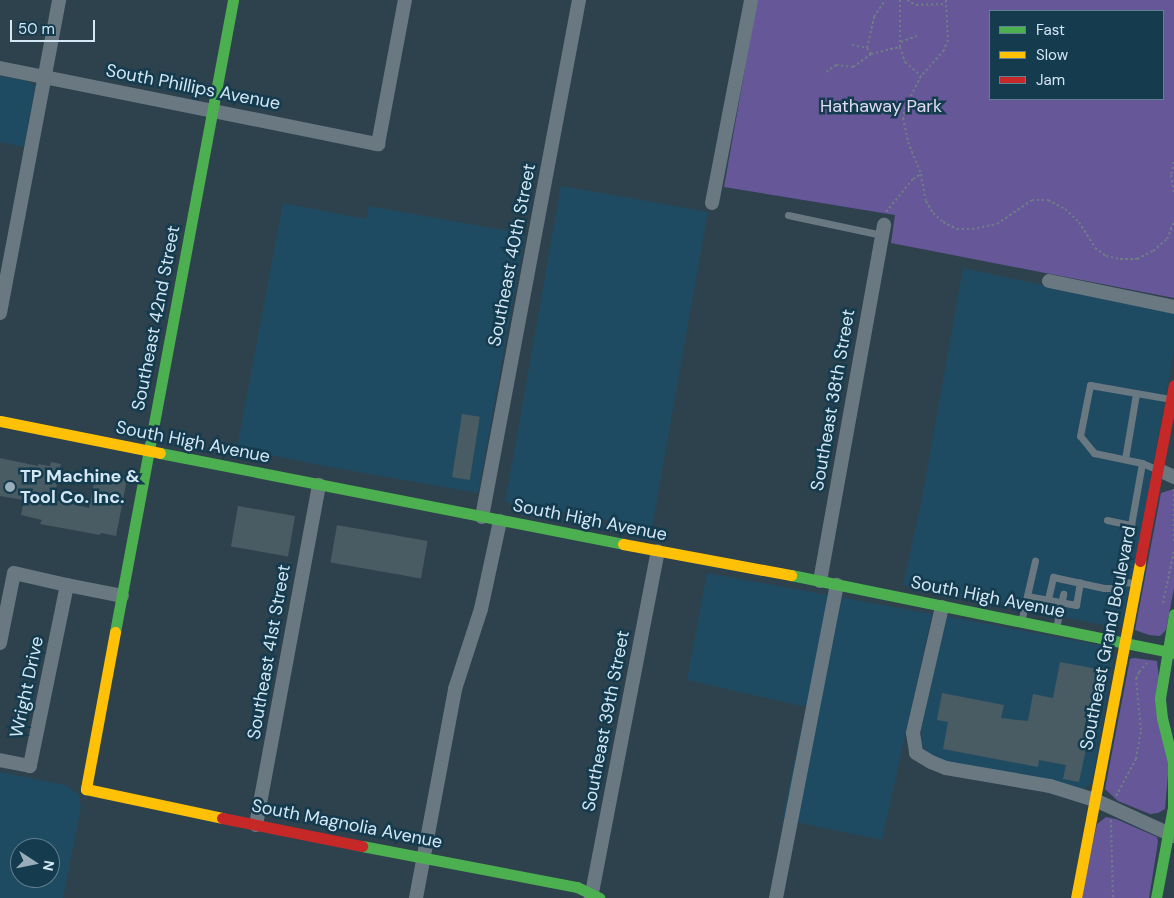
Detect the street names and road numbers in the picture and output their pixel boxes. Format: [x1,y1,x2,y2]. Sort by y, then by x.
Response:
street label: South Phillips Avenue [104,59,282,115]
street label: Southeast 40th Street [484,162,540,348]
street label: Southeast 42nd Street [127,224,185,412]
street label: Southeast 38th Street [806,307,860,493]
street label: South High Avenue [114,416,272,468]
street label: South High Avenue [511,494,669,546]
street label: Southeast Grand Boulevard [1076,524,1140,752]
street label: Southeast 41st Street [243,563,295,741]
street label: South High Avenue [909,571,1067,623]
street label: Southeast 39th Street [578,629,634,813]
street label: Wright Drive [6,634,48,740]
street label: South Magnolia Avenue [250,795,444,853]

